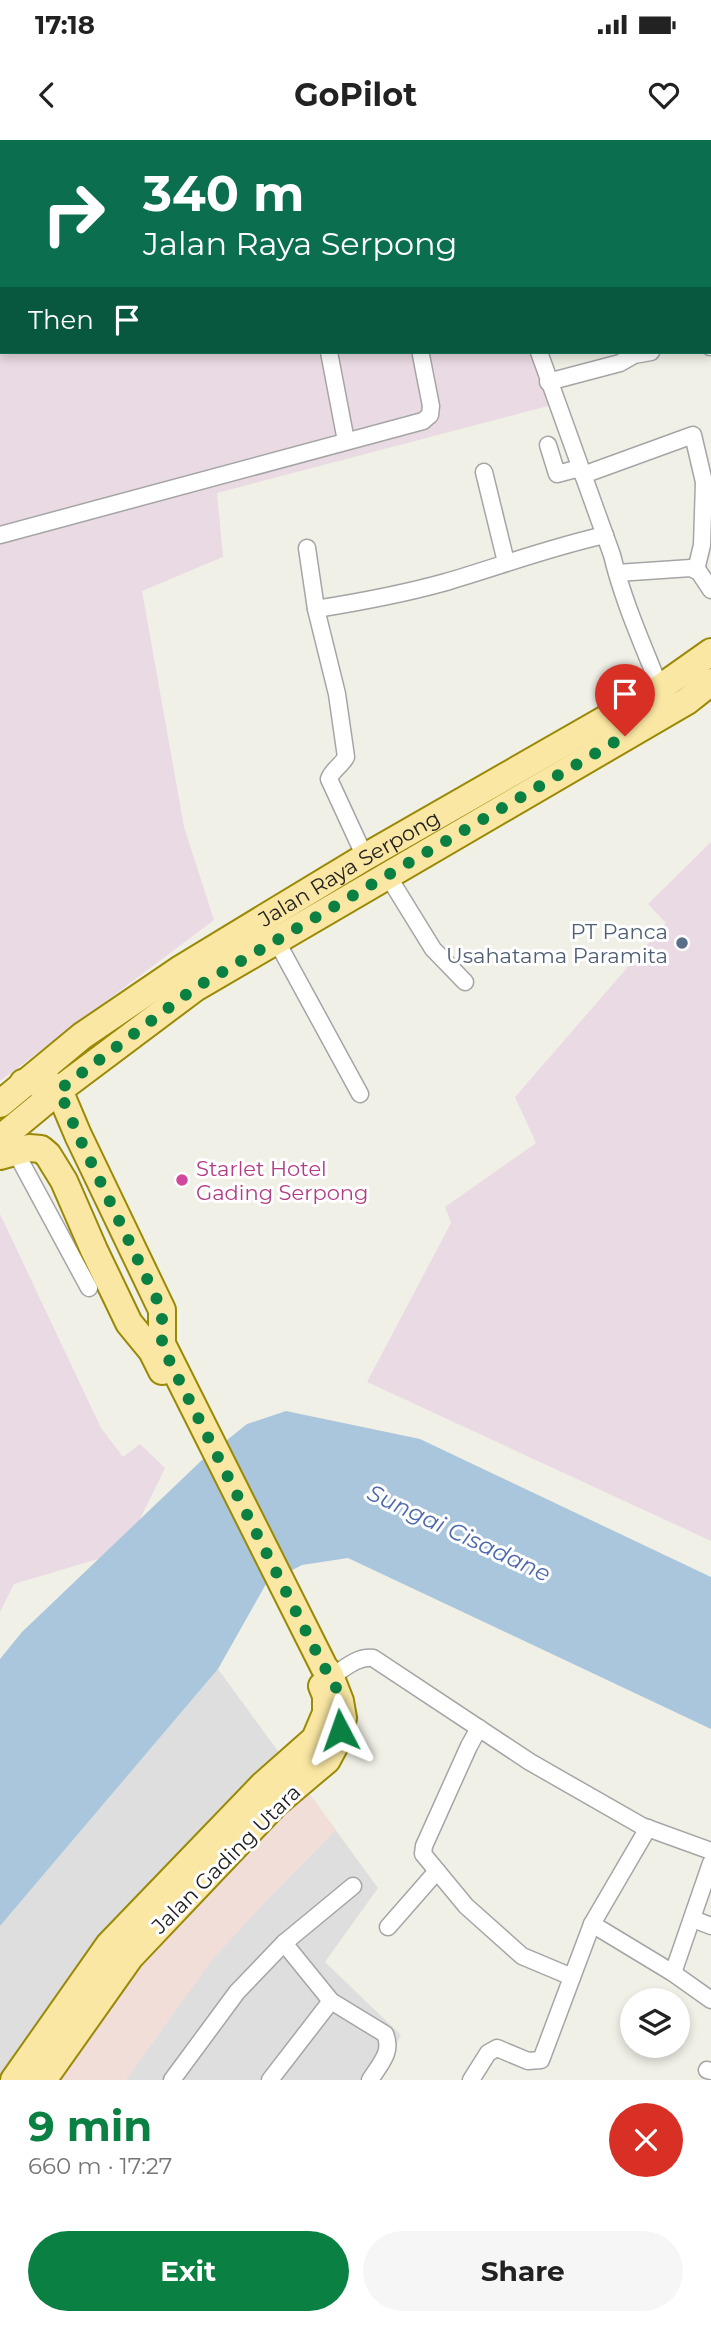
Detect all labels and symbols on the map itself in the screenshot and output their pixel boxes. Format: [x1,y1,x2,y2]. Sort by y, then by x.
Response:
pin [595,664,655,736]
street label: Jalan Raya Serpong [253,805,444,932]
place label: PT Panca Usahatama Paramita [446,919,668,968]
marker: PT Panca Usahatama Paramita [674,935,690,951]
place label: Starlet Hotel Gading Serpong [196,1156,368,1205]
marker: Starlet Hotel Gading Serpong [174,1172,190,1188]
water label: Sungai Cisadane [363,1478,555,1588]
position arrow [303,1693,377,1767]
street label: Jalan Gading Utara [146,1779,306,1939]

